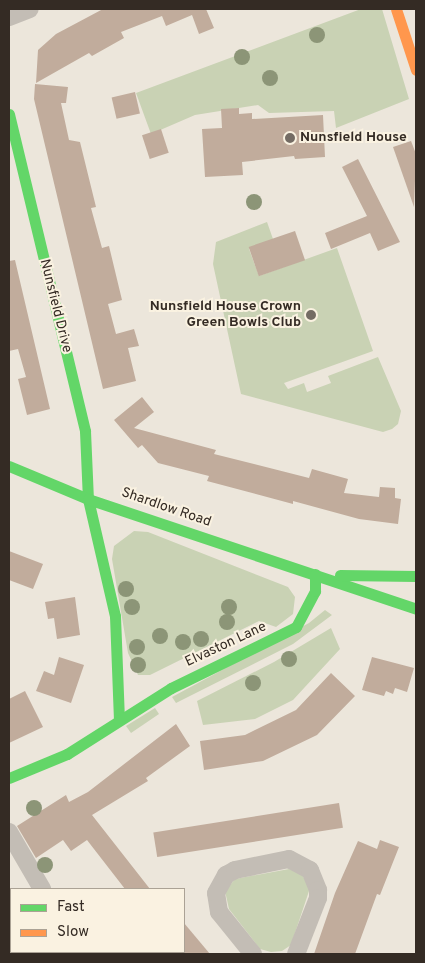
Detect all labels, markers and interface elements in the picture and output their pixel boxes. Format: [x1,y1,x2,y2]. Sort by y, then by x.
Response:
place label: Nunsfield House [300,130,407,146]
marker: Nunsfield House [284,132,296,144]
street label: Nunsfield Drive [35,257,75,355]
place label: Nunsfield House Crown Green Bowls Club [150,299,301,332]
marker: Nunsfield House Crown Green Bowls Club [305,309,317,321]
street label: Shardlow Road [119,485,213,531]
street label: Elvaston Lane [183,619,269,671]
legend [10,888,185,953]
text: Fast [57,898,85,917]
text: Slow [57,923,89,942]

